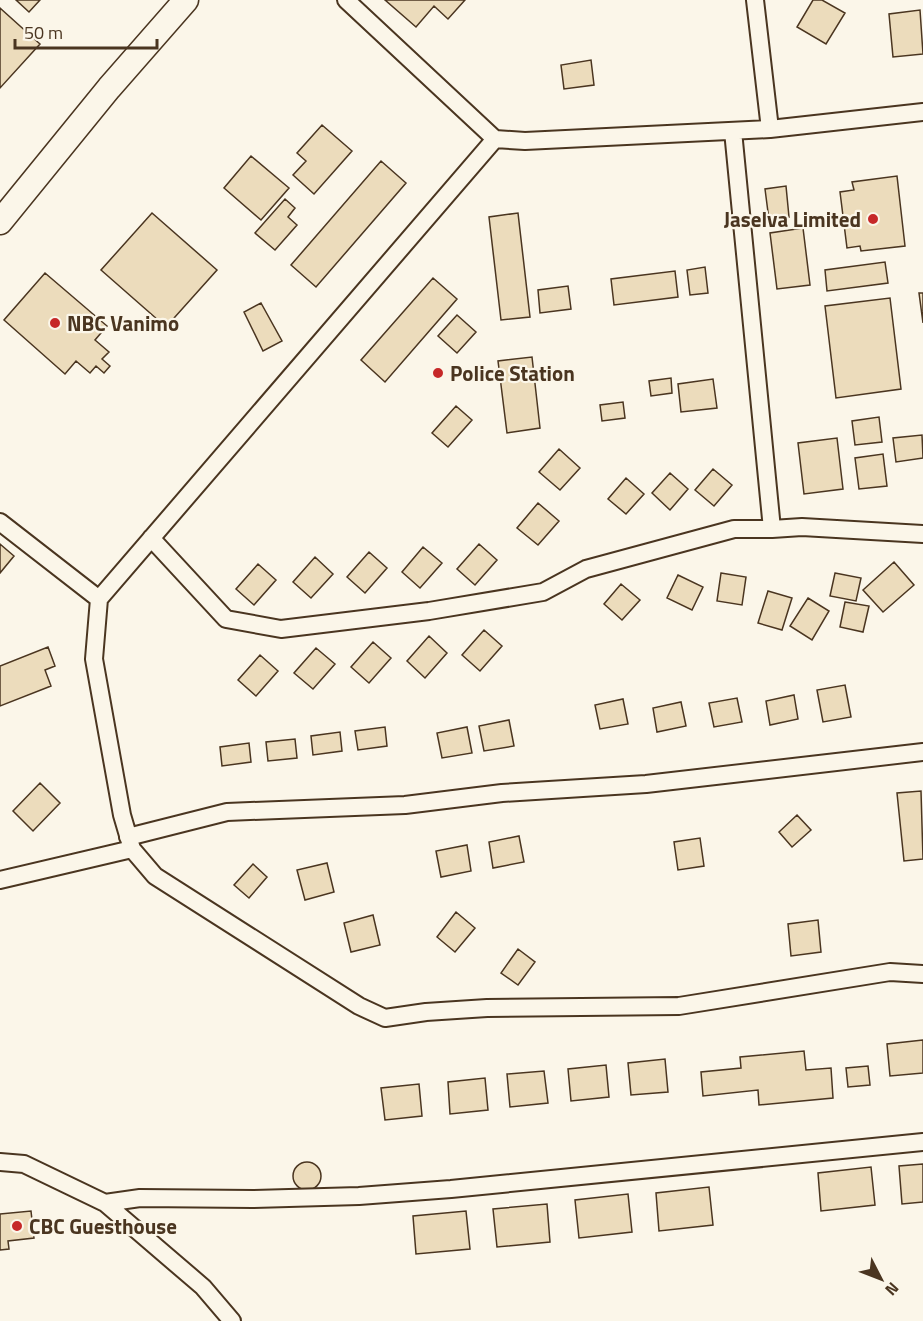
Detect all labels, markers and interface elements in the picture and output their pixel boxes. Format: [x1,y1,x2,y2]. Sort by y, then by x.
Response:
scale bar [15,12,158,50]
text: 50 m [24,19,63,46]
place label: Jaselva Limited [724,203,861,235]
marker: Jaselva Limited [866,212,880,226]
place label: NBC Vanimo [67,307,179,339]
marker: NBC Vanimo [48,316,62,330]
place label: Police Station [450,357,575,389]
marker: Police Station [431,366,445,380]
place label: CBC Guesthouse [29,1210,177,1242]
marker: CBC Guesthouse [10,1219,24,1233]
north arrow [851,1249,911,1309]
text: N [880,1277,905,1301]

